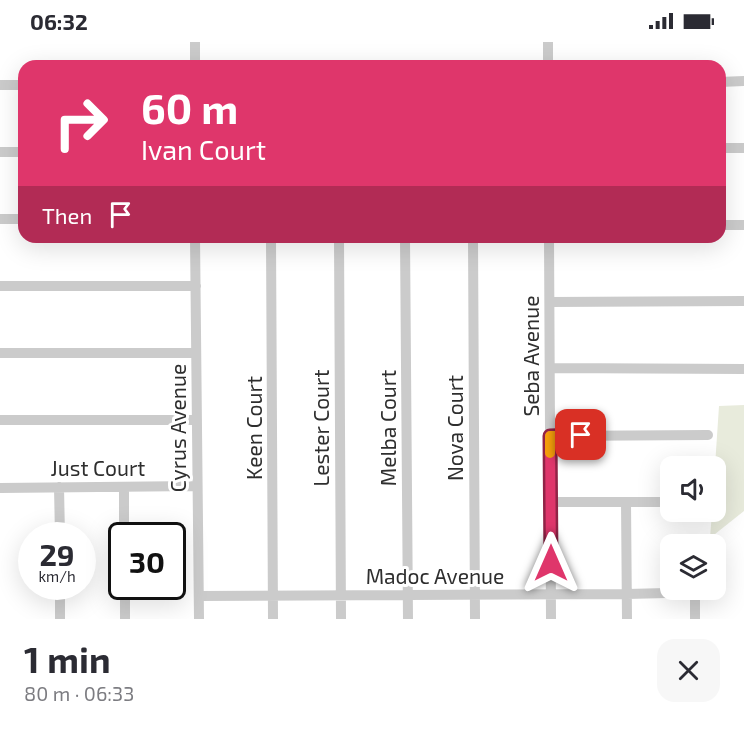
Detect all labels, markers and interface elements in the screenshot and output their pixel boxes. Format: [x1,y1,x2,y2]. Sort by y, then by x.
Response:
text: 06:32 [30,8,88,34]
text: 60 m [141,82,238,132]
icon: right [42,84,120,162]
text: Ivan Court [141,133,266,165]
icon: arrive [104,198,137,231]
text: Then [42,202,92,228]
street label: Seba Avenue [518,295,543,417]
street label: Cyrus Avenue [165,364,190,492]
street label: Lester Court [308,370,333,486]
street label: Melba Court [375,370,400,486]
street label: Nova Court [442,375,467,481]
street label: Keen Court [241,376,266,480]
pin [555,409,606,460]
icon: arrive [564,418,597,451]
street label: Just Court [51,455,145,480]
map controls [660,456,726,600]
button: sound [660,456,726,522]
speed limit sign: 30 [108,522,186,600]
position arrow [519,531,583,595]
button: layers [660,534,726,600]
text: 29 [39,536,75,572]
street label: Madoc Avenue [366,563,504,588]
text: km/h [38,567,76,585]
text: 1 min [24,637,111,680]
button: close [657,639,720,702]
text: 80 m · 06:33 [24,681,134,705]

